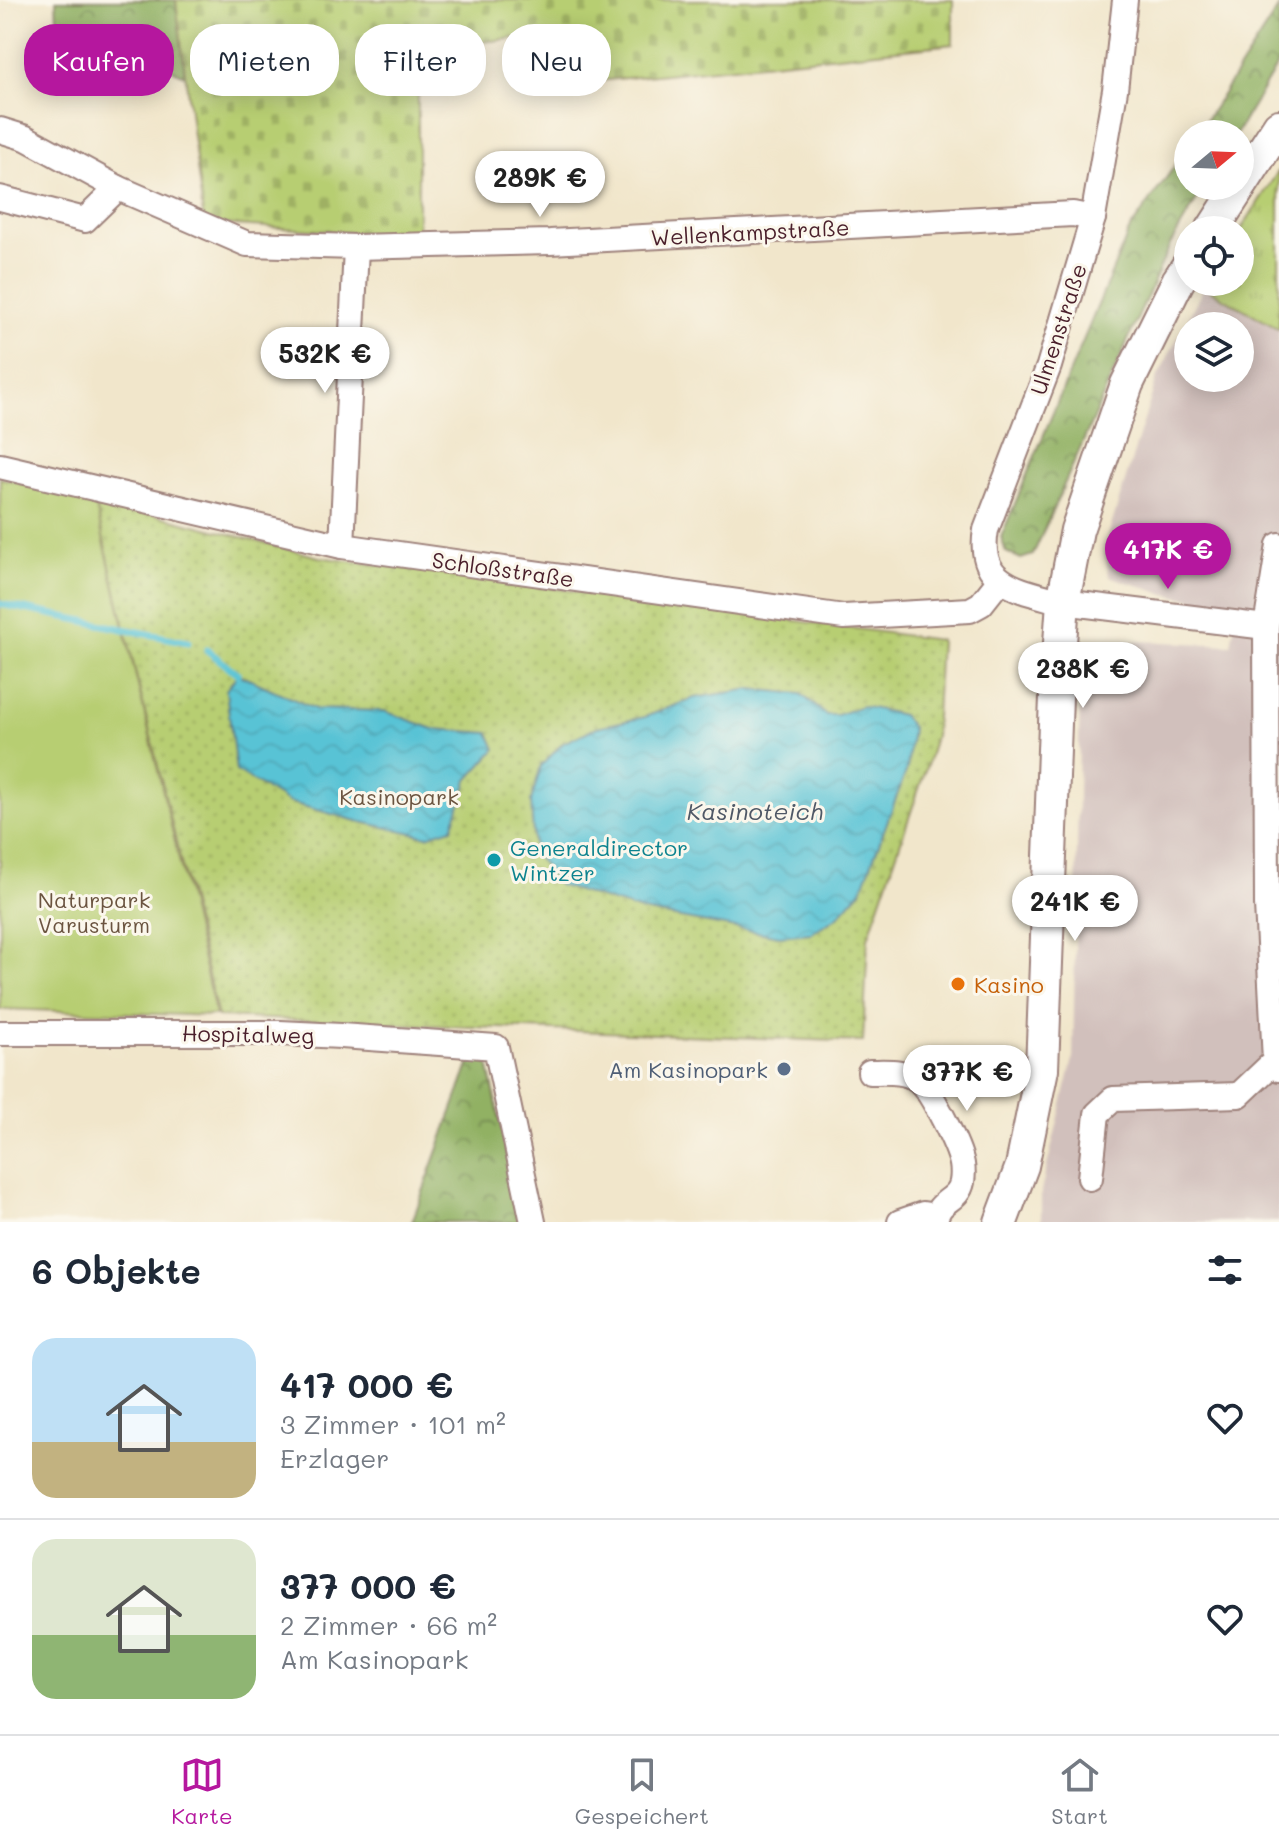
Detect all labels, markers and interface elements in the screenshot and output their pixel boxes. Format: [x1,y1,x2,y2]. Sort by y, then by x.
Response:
chip: Kaufen [24,24,174,96]
chip: Mieten [190,24,339,96]
chip: Filter [355,24,486,96]
chip: Neu [502,24,611,96]
north arrow [1174,120,1254,200]
map controls [1174,120,1254,392]
pin: 289K € [475,151,605,219]
text: 289K € [493,160,587,194]
street label: Wellenkampstraße [650,212,850,252]
button: locate [1174,216,1254,296]
street label: Ulmenstraße [1023,260,1093,398]
button: layers [1174,312,1254,392]
pin: 532K € [260,327,390,395]
text: 532K € [279,336,371,370]
pin: 417K € [1103,523,1233,591]
text: 417K € [1123,532,1213,566]
street label: Schloßstraße [430,545,576,593]
pin: 238K € [1018,642,1148,710]
text: 238K € [1036,651,1130,685]
park label: Kasinopark [339,782,459,811]
water label: Kasinoteich [687,795,823,826]
place label: Generaldirector Wintzer [510,833,688,887]
marker: Generaldirector Wintzer [485,851,503,869]
pin: 241K € [1010,875,1140,943]
text: 241K € [1030,884,1120,918]
park label: Naturpark Varusturm [38,885,150,939]
place label: Kasino [974,970,1044,999]
marker: Kasino [949,975,967,993]
street label: Hospitalweg [182,1018,314,1050]
pin: 377K € [902,1045,1032,1113]
text: 377K € [921,1054,1013,1088]
place label: Am Kasinopark [608,1055,768,1084]
marker: Am Kasinopark [775,1060,793,1078]
text: 6 Objekte [32,1248,201,1293]
icon: filters [1203,1248,1247,1292]
text: 417 000 € [280,1362,453,1407]
icon: home [96,1370,192,1466]
icon: heart [1203,1396,1247,1440]
text: 3 Zimmer · 101 m² [280,1407,506,1441]
text: Erzlager [280,1441,389,1475]
text: 377 000 € [280,1563,456,1608]
icon: home [96,1571,192,1667]
icon: heart [1203,1597,1247,1641]
text: 2 Zimmer · 66 m² [280,1608,497,1642]
text: Am Kasinopark [280,1642,469,1676]
tab: Karte [171,1753,233,1830]
tab: Gespeichert [575,1753,709,1830]
tab: Start [1051,1753,1108,1830]

